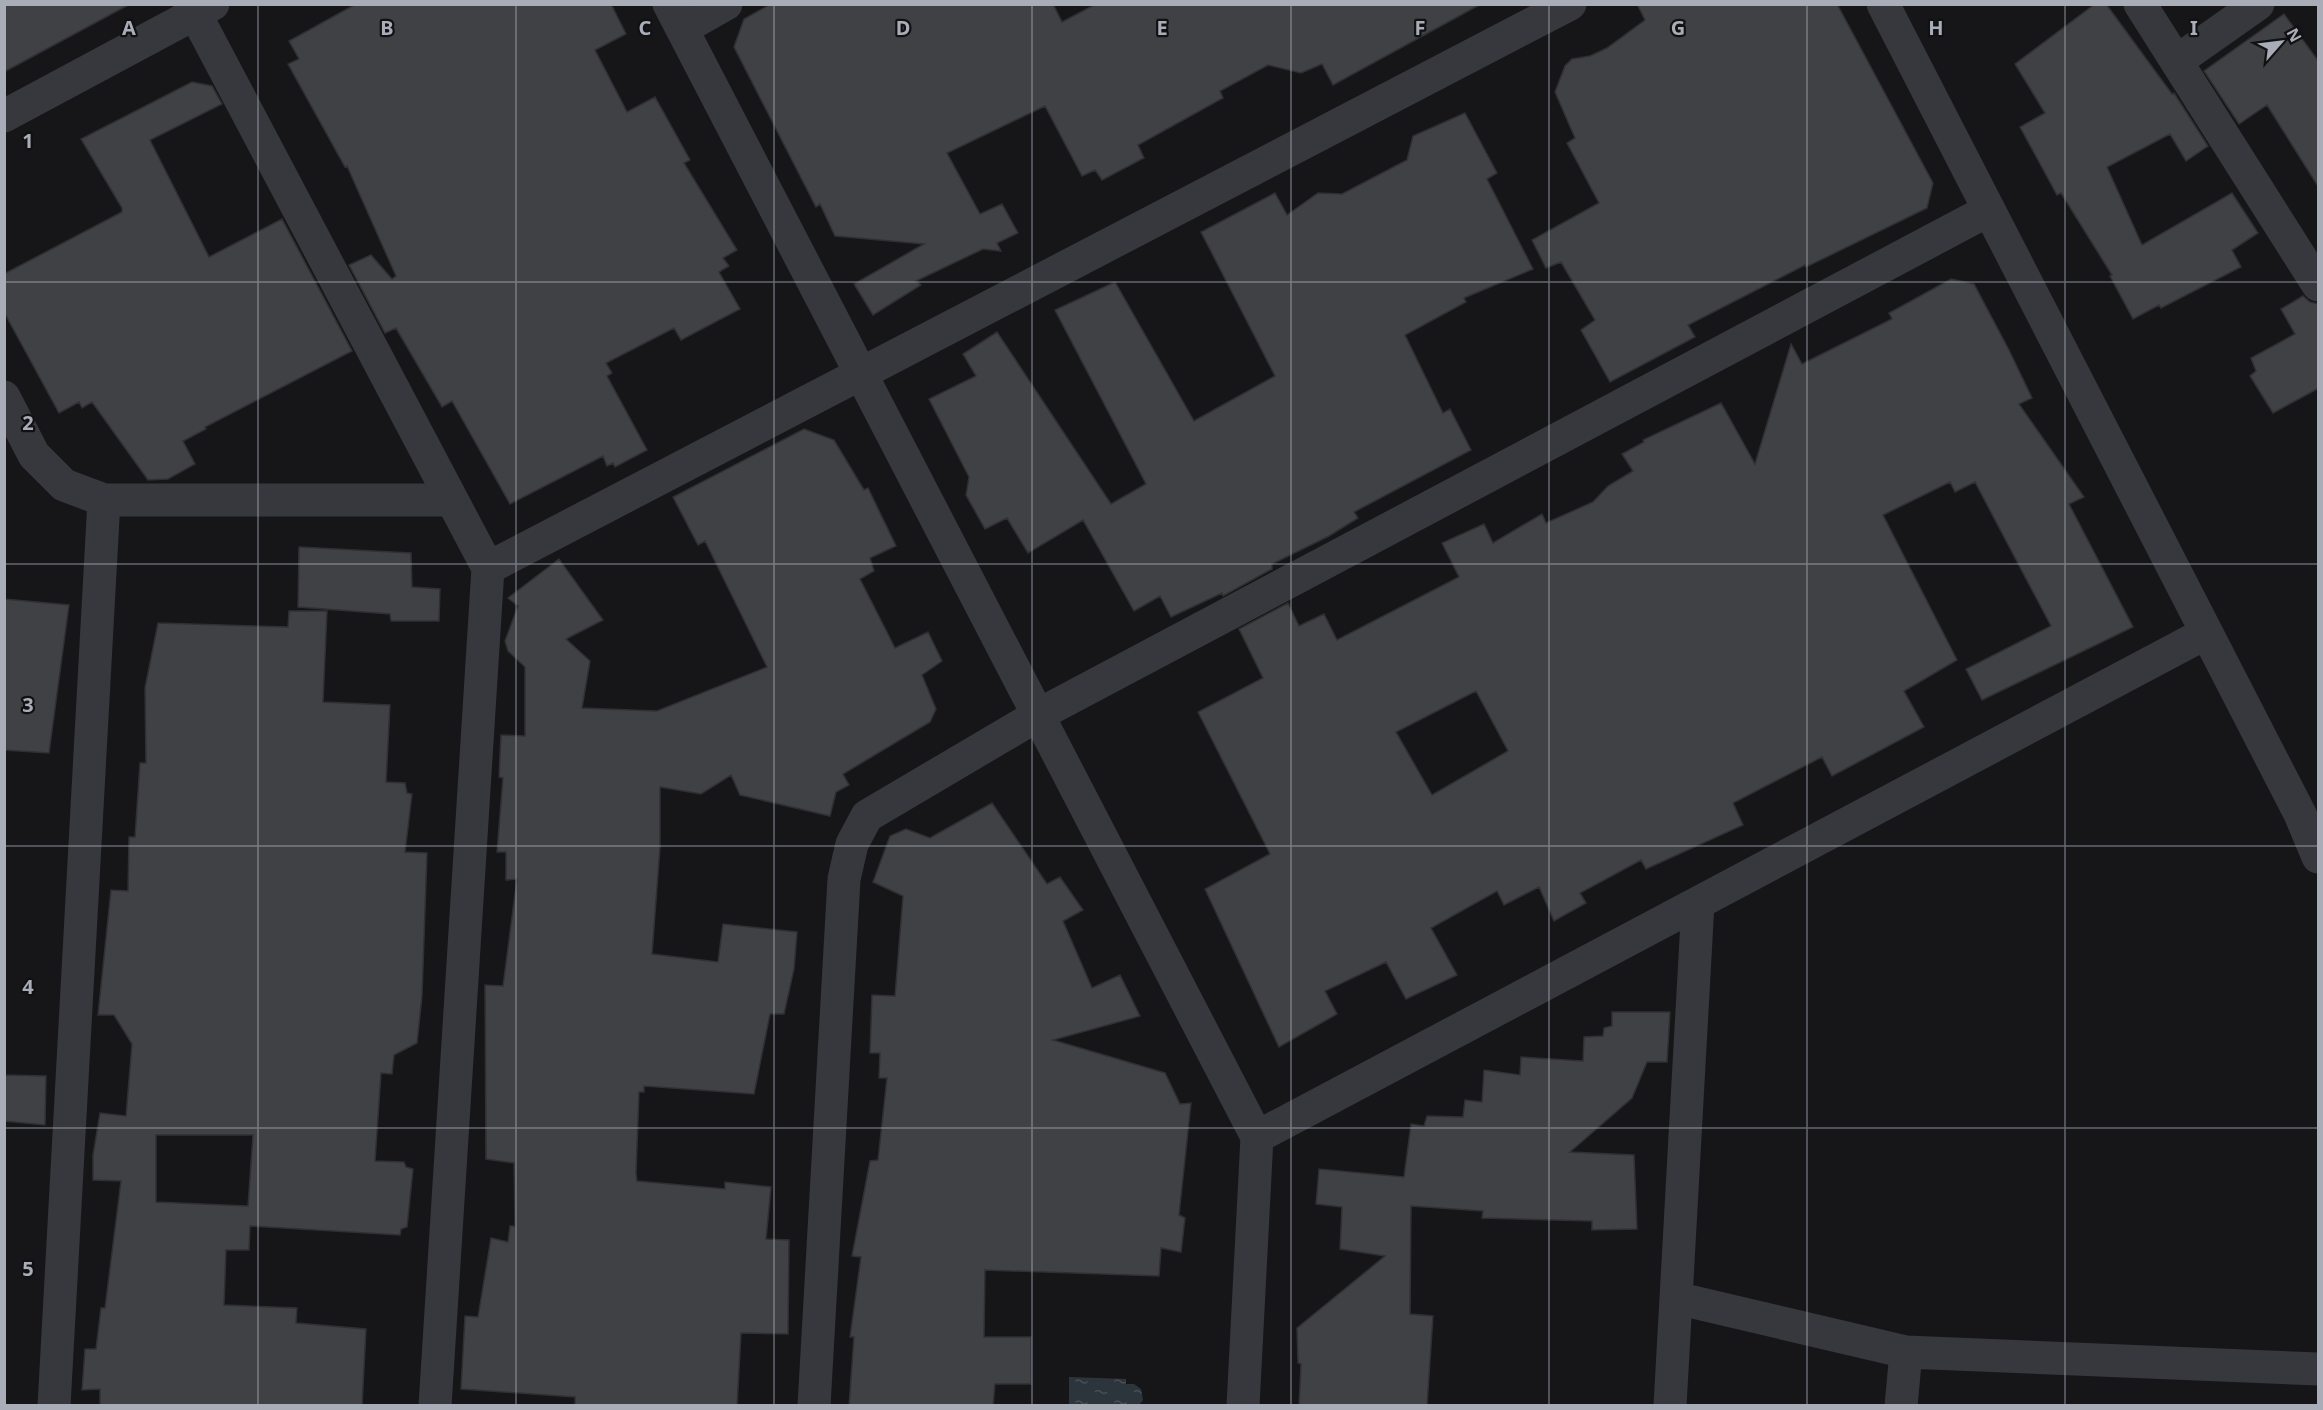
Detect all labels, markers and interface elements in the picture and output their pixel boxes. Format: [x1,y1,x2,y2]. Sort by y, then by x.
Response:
north arrow [2251,12,2311,72]
text: A [122,14,136,41]
text: B [380,14,394,41]
text: C [639,14,652,41]
text: D [896,14,910,41]
text: E [1156,14,1168,41]
text: F [1415,14,1425,41]
text: G [1671,14,1685,41]
text: H [1928,14,1944,41]
text: I [2190,14,2198,41]
text: N [2281,24,2307,46]
text: 1 [22,127,34,154]
text: 2 [22,409,34,436]
text: 3 [22,691,34,718]
text: 4 [22,973,34,1000]
text: 5 [22,1255,34,1282]

